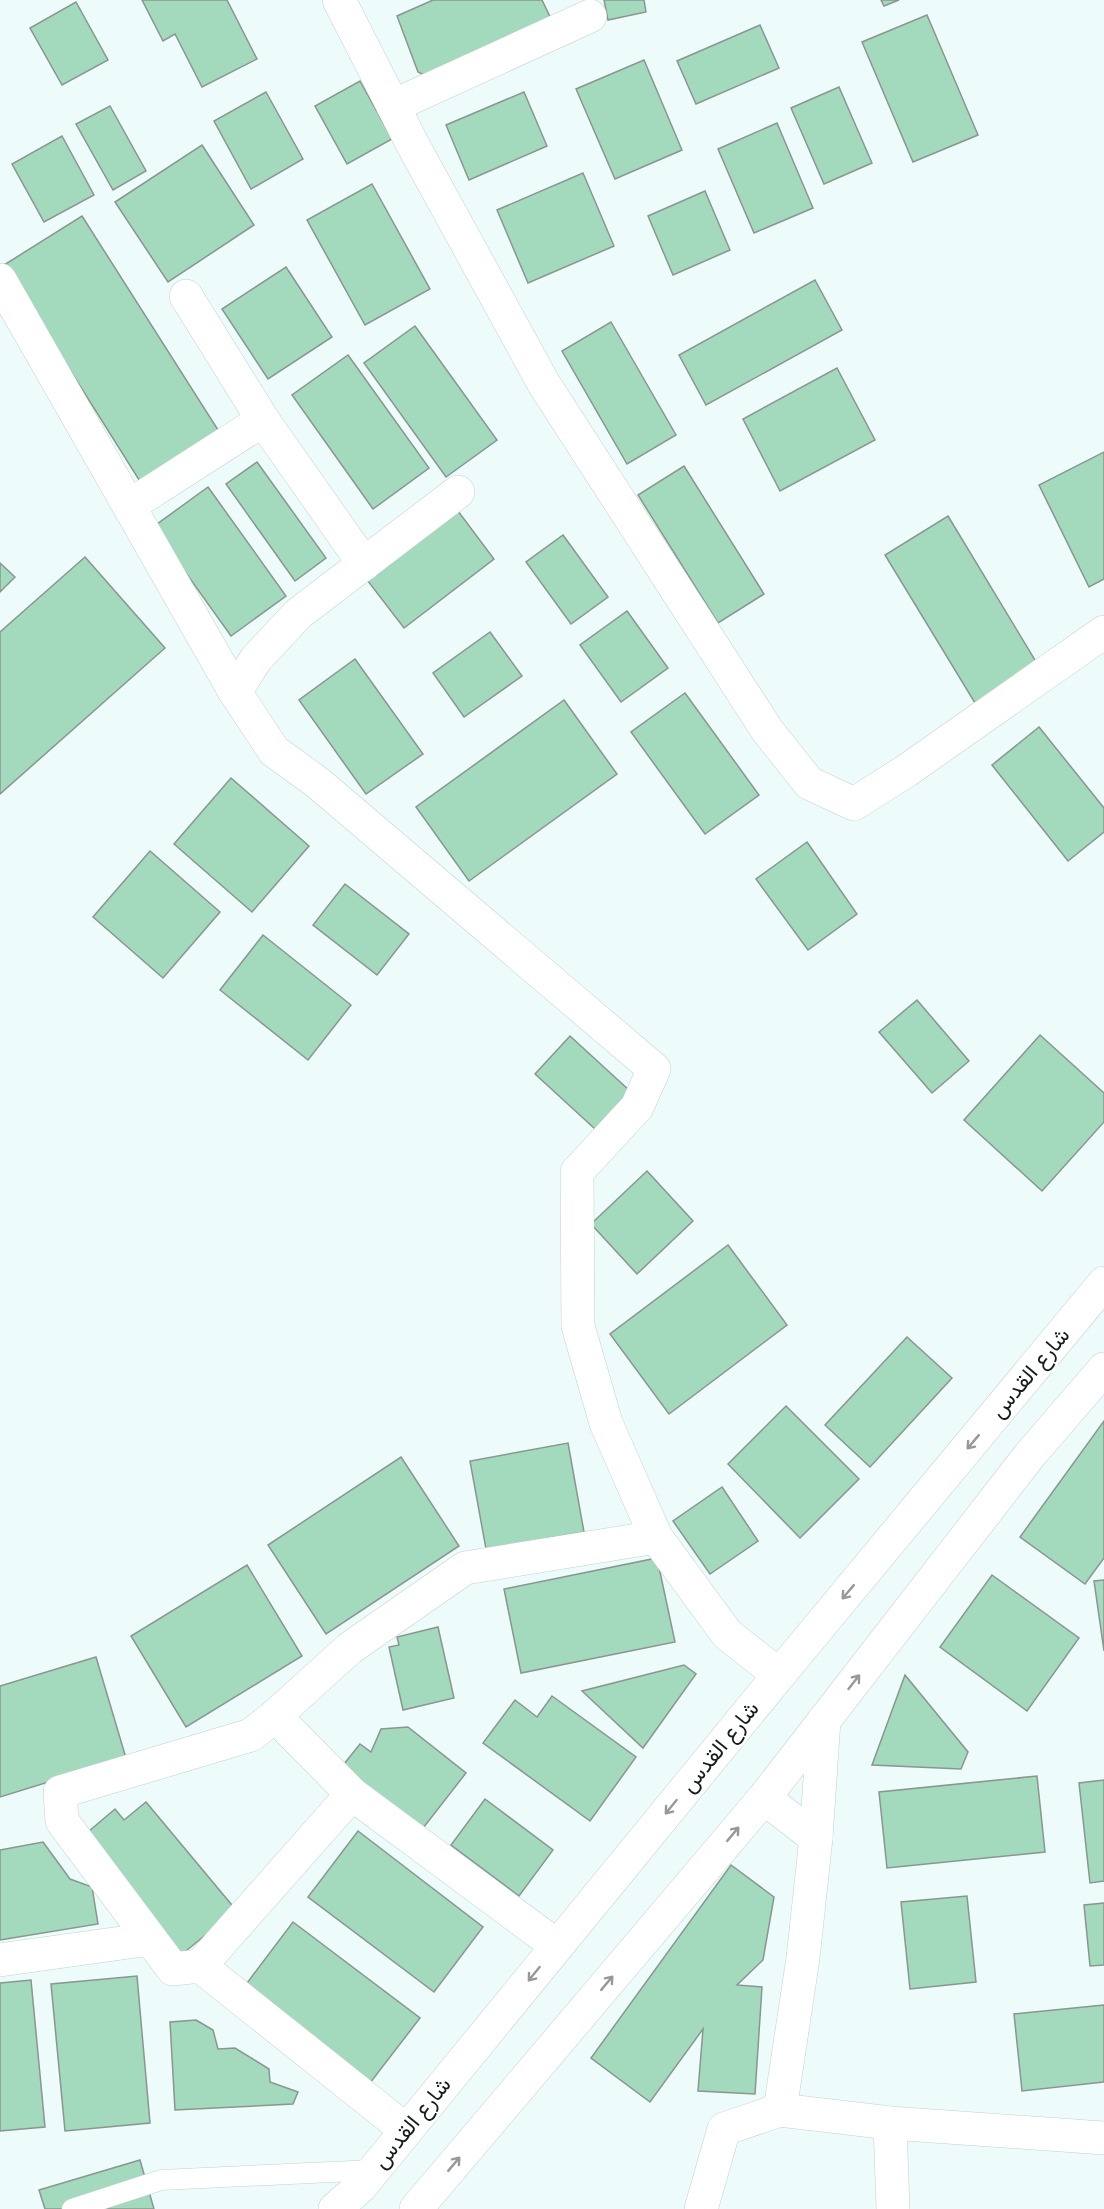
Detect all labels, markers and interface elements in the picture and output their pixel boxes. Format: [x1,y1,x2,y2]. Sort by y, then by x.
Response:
street label: شارع القدس [985,1323,1076,1424]
one-way arrow [966,1433,979,1449]
one-way arrow [842,1583,855,1599]
one-way arrow [848,1674,861,1690]
street label: شارع القدس [675,1696,765,1798]
one-way arrow [664,1799,678,1814]
one-way arrow [726,1827,739,1843]
one-way arrow [528,1966,541,1982]
one-way arrow [600,1976,614,1991]
street label: شارع القدس [367,2072,457,2174]
one-way arrow [447,2157,461,2172]

